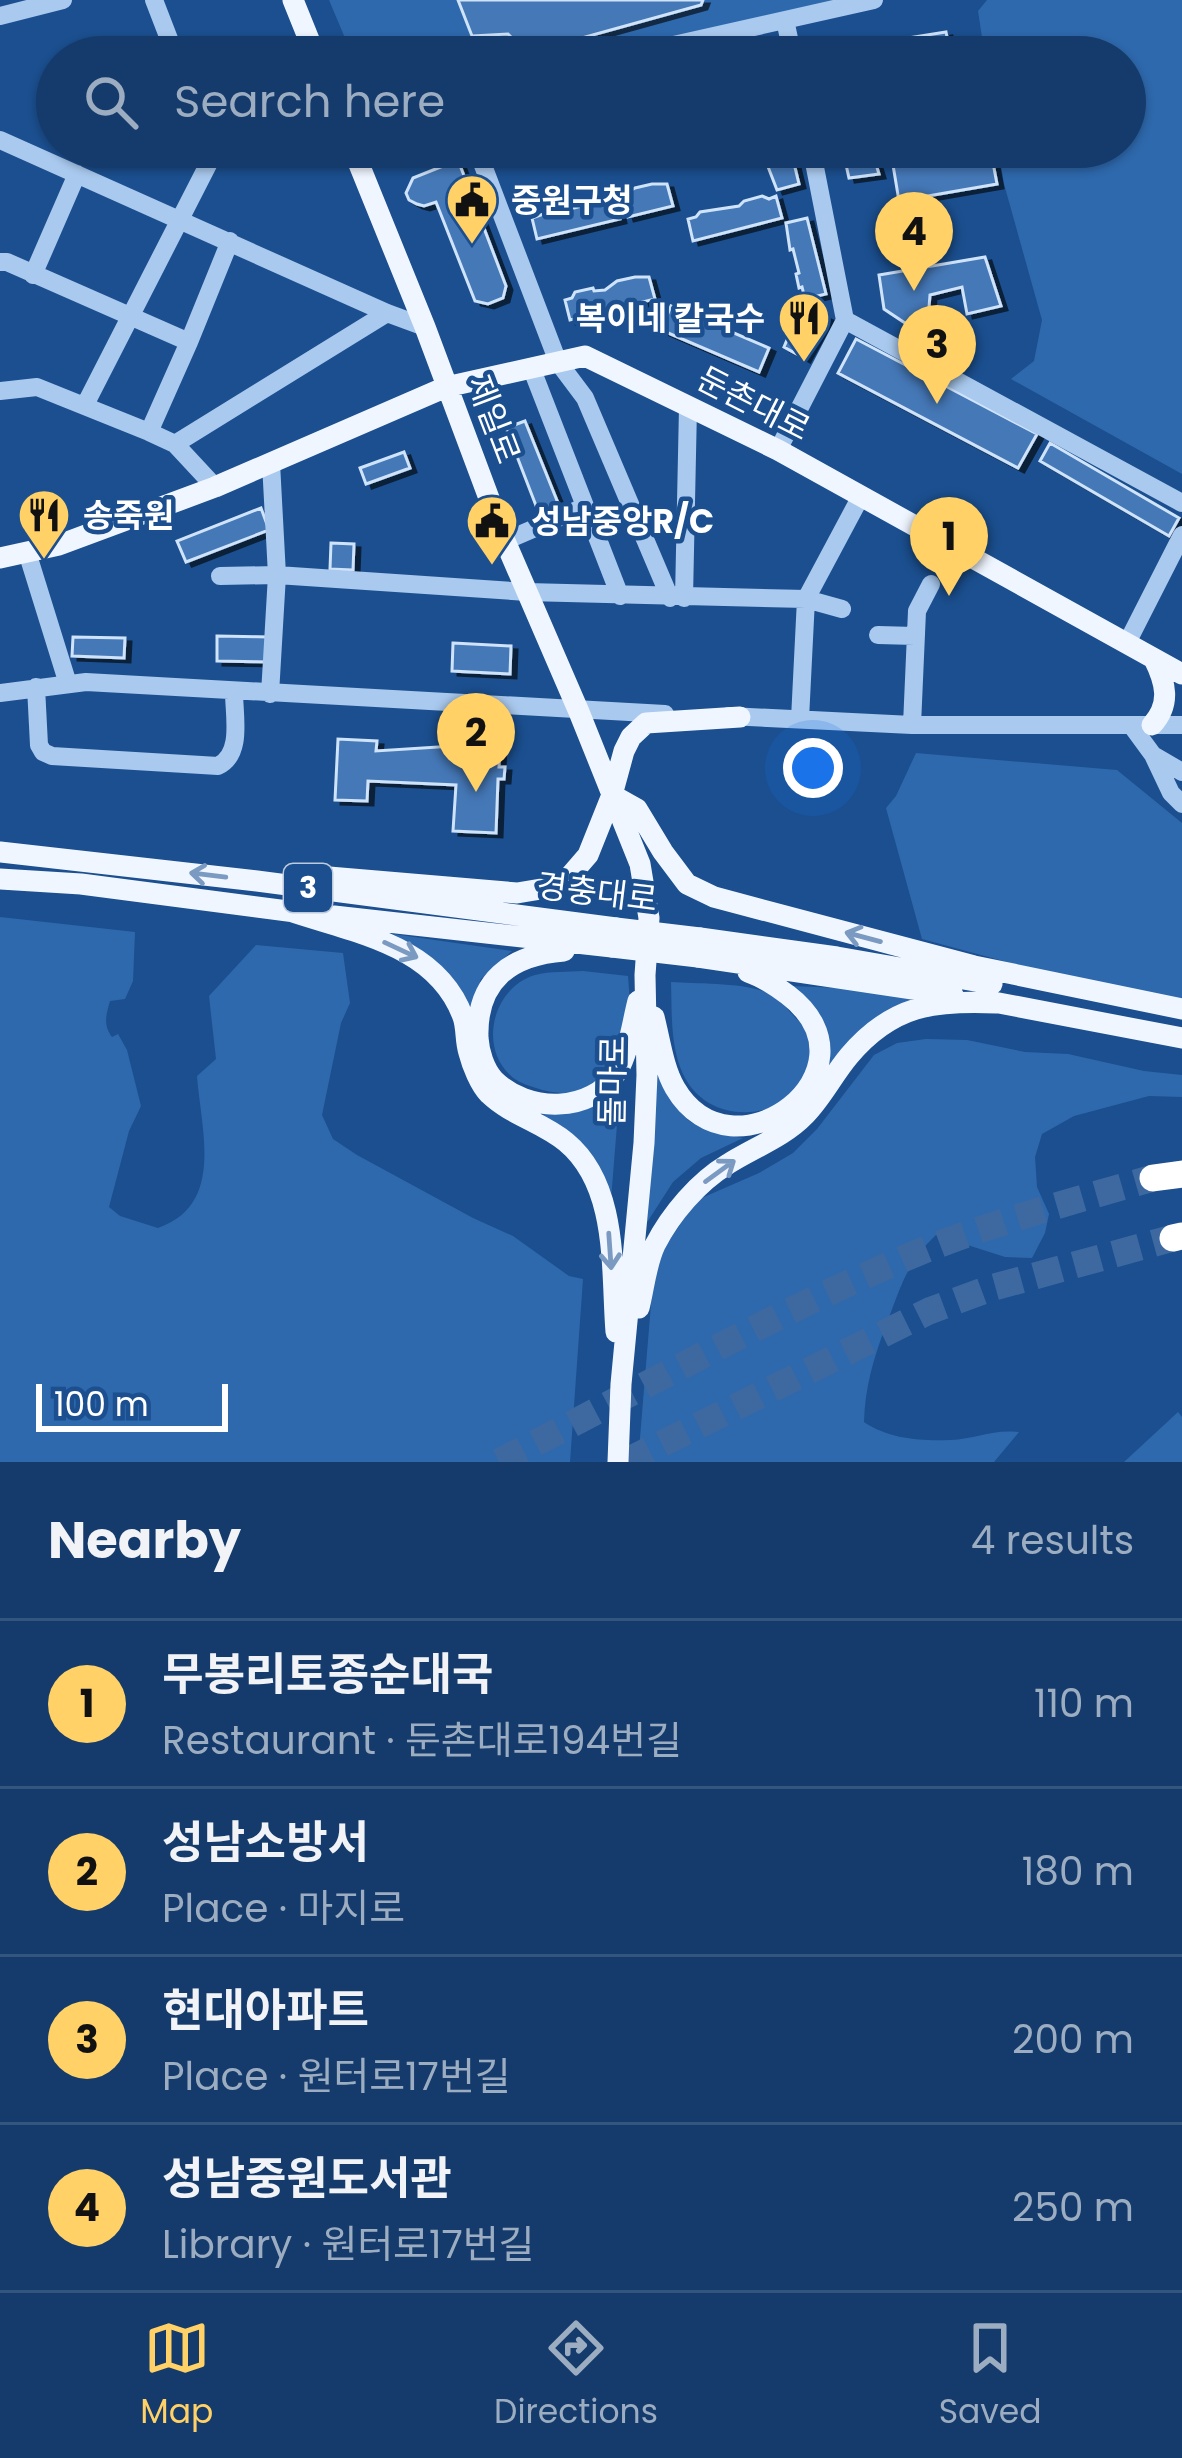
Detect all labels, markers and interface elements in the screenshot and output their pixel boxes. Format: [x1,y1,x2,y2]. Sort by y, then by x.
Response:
search box [36,36,1146,168]
icon: search [78,69,144,135]
text: Search here [174,70,445,133]
public building icon: 중원구청 [444,172,500,246]
place label: 중원구청 [511,177,632,224]
pin: 4 [875,192,953,291]
restaurant icon: 복이네 칼국수 [776,290,832,364]
place label: 복이네 칼국수 [576,295,765,342]
pin: 3 [898,305,976,404]
street label: 둔촌대로 [689,355,819,452]
street label: 제일로 [455,368,532,470]
restaurant icon: 송죽원 [16,487,72,561]
place label: 송죽원 [83,492,174,539]
public building icon: 성남중앙R/C [464,493,520,567]
pin: 1 [910,497,988,596]
place label: 성남중앙R/C [531,498,714,545]
pin: 2 [437,693,515,792]
your location [783,738,843,798]
street label: 경충대로 [534,862,660,923]
one-way arrow [189,864,228,886]
road number: 3 [284,864,332,912]
one-way arrow [845,924,883,946]
one-way arrow [382,940,418,962]
street label: 돌마로 [588,1035,637,1127]
one-way arrow [703,1158,736,1184]
one-way arrow [598,1231,621,1270]
scale bar [36,1378,228,1431]
text: 100 m [54,1381,149,1428]
text: Nearby [48,1504,241,1576]
text: 4 results [971,1513,1134,1568]
text: 무봉리토종순대국 [162,1643,493,1706]
text: 1 [80,1676,94,1731]
text: 110 m [1034,1676,1134,1731]
text: Restaurant · 둔촌대로194번길 [162,1713,682,1768]
text: 성남소방서 [162,1811,369,1874]
text: 2 [76,1844,98,1899]
text: 180 m [1022,1844,1134,1899]
text: Place · 마지로 [162,1881,405,1936]
text: 현대아파트 [162,1979,369,2042]
text: 3 [75,2012,99,2067]
text: 200 m [1012,2012,1134,2067]
text: Place · 원터로17번길 [162,2049,511,2104]
text: 성남중원도서관 [162,2147,452,2210]
text: 4 [74,2180,100,2235]
text: 250 m [1012,2180,1134,2235]
text: Library · 원터로17번길 [162,2217,535,2272]
tab: Map [140,2315,213,2437]
tab: Directions [494,2315,658,2437]
tab: Saved [939,2315,1042,2437]

